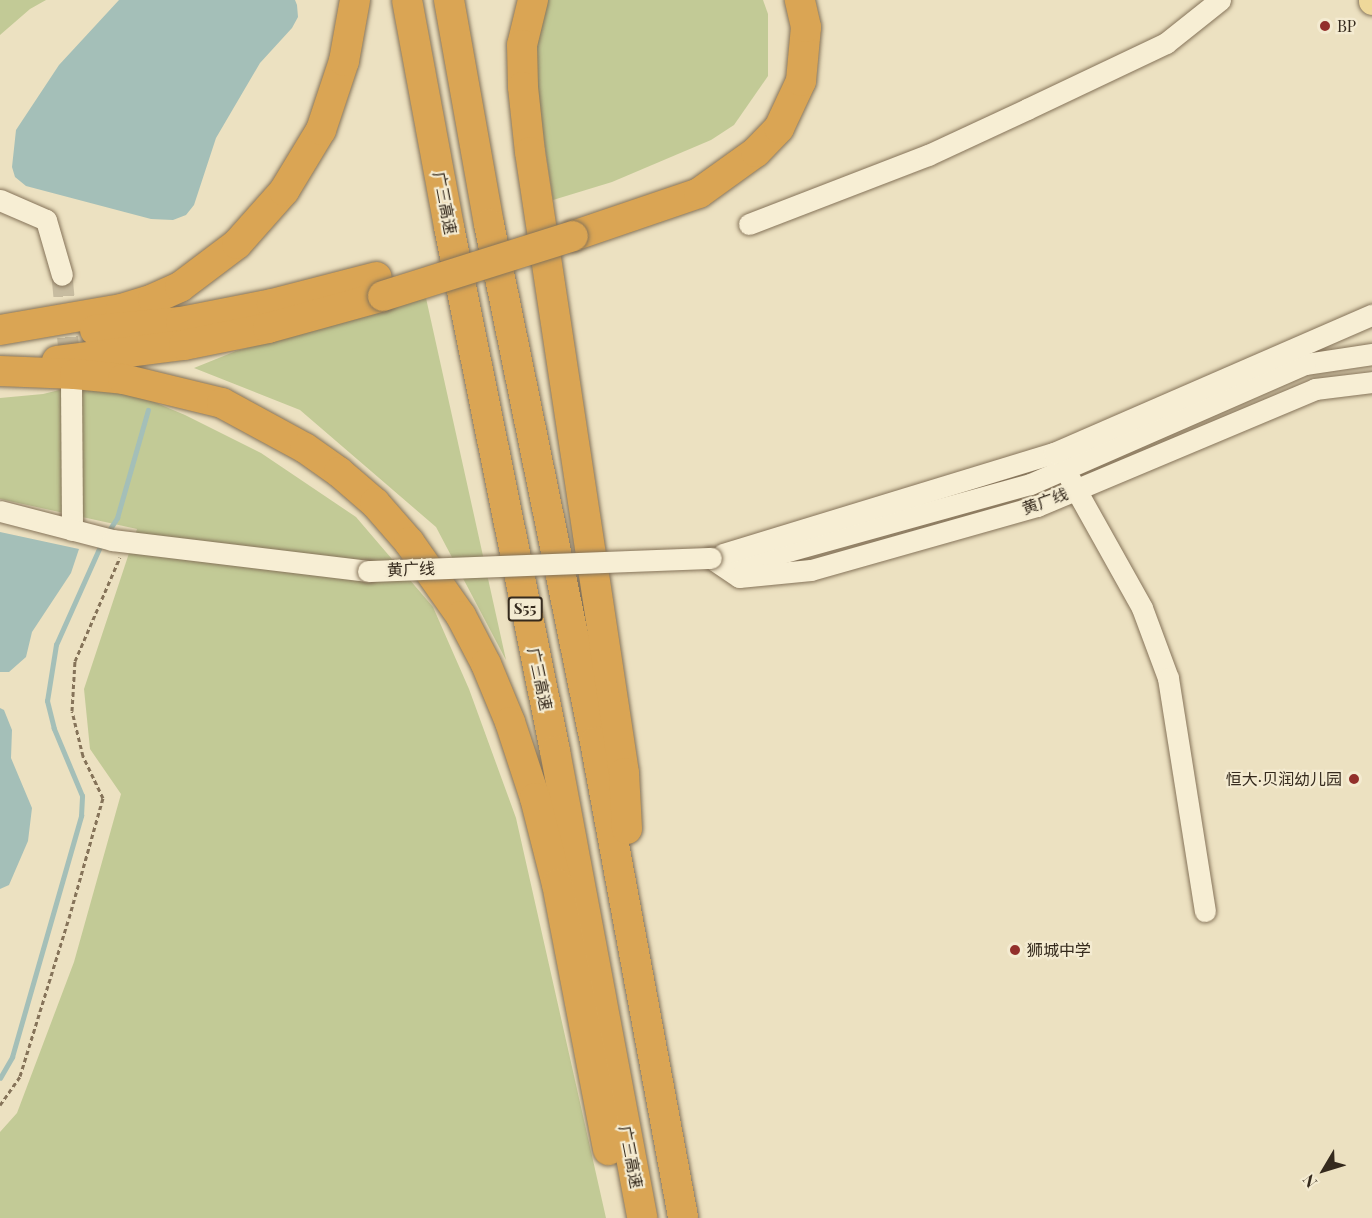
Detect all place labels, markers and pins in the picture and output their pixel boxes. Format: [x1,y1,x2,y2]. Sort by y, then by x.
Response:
place label: BP [1337,16,1356,36]
marker: BP [1318,19,1332,33]
place label: 恒大·贝润幼儿园 [1226,769,1342,789]
marker: 恒大·贝润幼儿园 [1347,772,1361,786]
place label: 狮城中学 [1027,940,1091,960]
marker: 狮城中学 [1008,943,1022,957]

